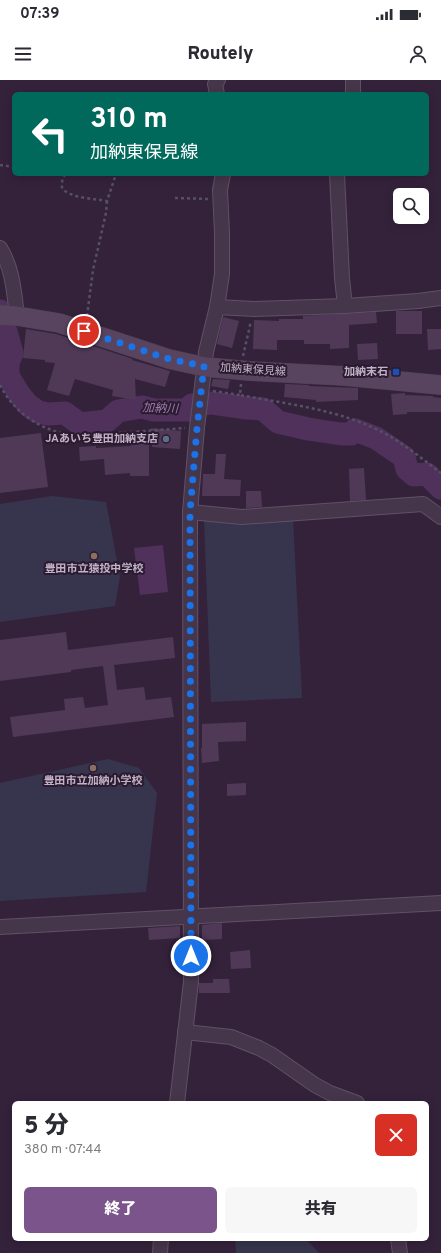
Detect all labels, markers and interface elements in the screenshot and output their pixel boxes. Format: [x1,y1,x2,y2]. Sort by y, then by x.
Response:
text: 07:39 [20,5,60,24]
icon: menu [12,43,34,65]
text: Routely [187,43,254,66]
icon: person [407,43,429,65]
text: 310 m [90,102,168,138]
icon: left [24,108,76,160]
text: 加納東保見線 [90,142,198,165]
map controls [393,188,429,224]
button: search [393,188,429,224]
pin [67,314,101,348]
icon: arrive [73,320,95,342]
street label: 加納東保見線 [220,361,286,379]
place label: 加納末石 [344,365,388,379]
marker: 加納末石 [391,367,401,377]
water label: 加納川 [142,400,180,418]
place label: JAあいち豊田加納支店 [45,432,158,446]
marker: JAあいち豊田加納支店 [161,434,171,444]
marker: 豊田市立猿投中学校 [89,551,99,561]
place label: 豊田市立猿投中学校 [45,562,144,576]
marker: 豊田市立加納小学校 [88,763,98,773]
place label: 豊田市立加納小学校 [44,774,143,788]
position arrow [170,935,212,977]
text: 5 分 [24,1112,69,1142]
button: close [375,1114,417,1156]
text: 380 m · 07:44 [24,1142,101,1158]
button: 終了 [24,1187,217,1233]
button: 共有 [225,1187,417,1233]

